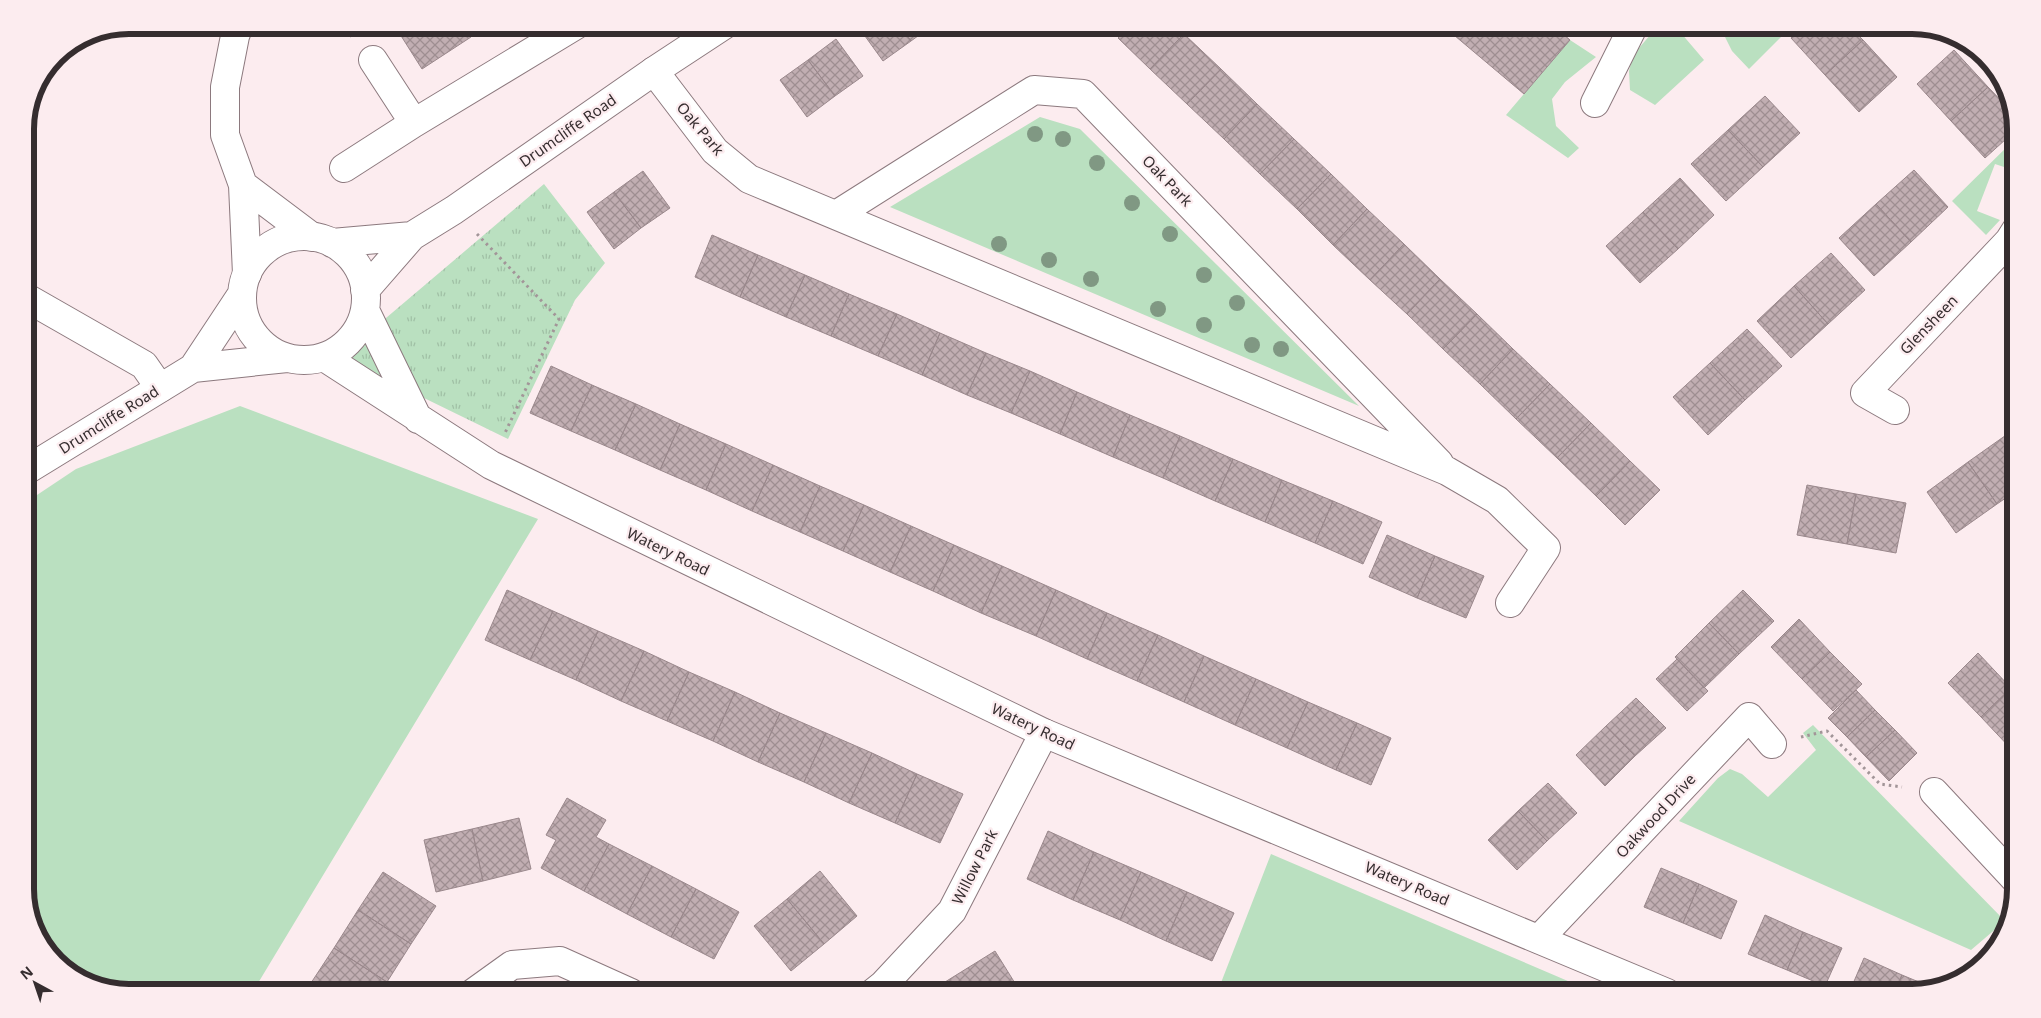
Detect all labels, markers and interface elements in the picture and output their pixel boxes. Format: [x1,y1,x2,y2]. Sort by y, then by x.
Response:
street label: Drumcliffe Road [515,89,620,171]
street label: Oak Park [673,98,729,159]
street label: Oak Park [1138,150,1197,210]
street label: Glensheen [1895,290,1962,358]
street label: Drumcliffe Road [55,380,162,458]
street label: Watery Road [624,522,713,580]
street label: Watery Road [989,698,1078,754]
street label: Oakwood Drive [1611,769,1700,862]
street label: Willow Park [947,826,1002,907]
street label: Watery Road [1362,856,1453,910]
north arrow [10,958,60,1008]
text: N [16,962,37,984]

